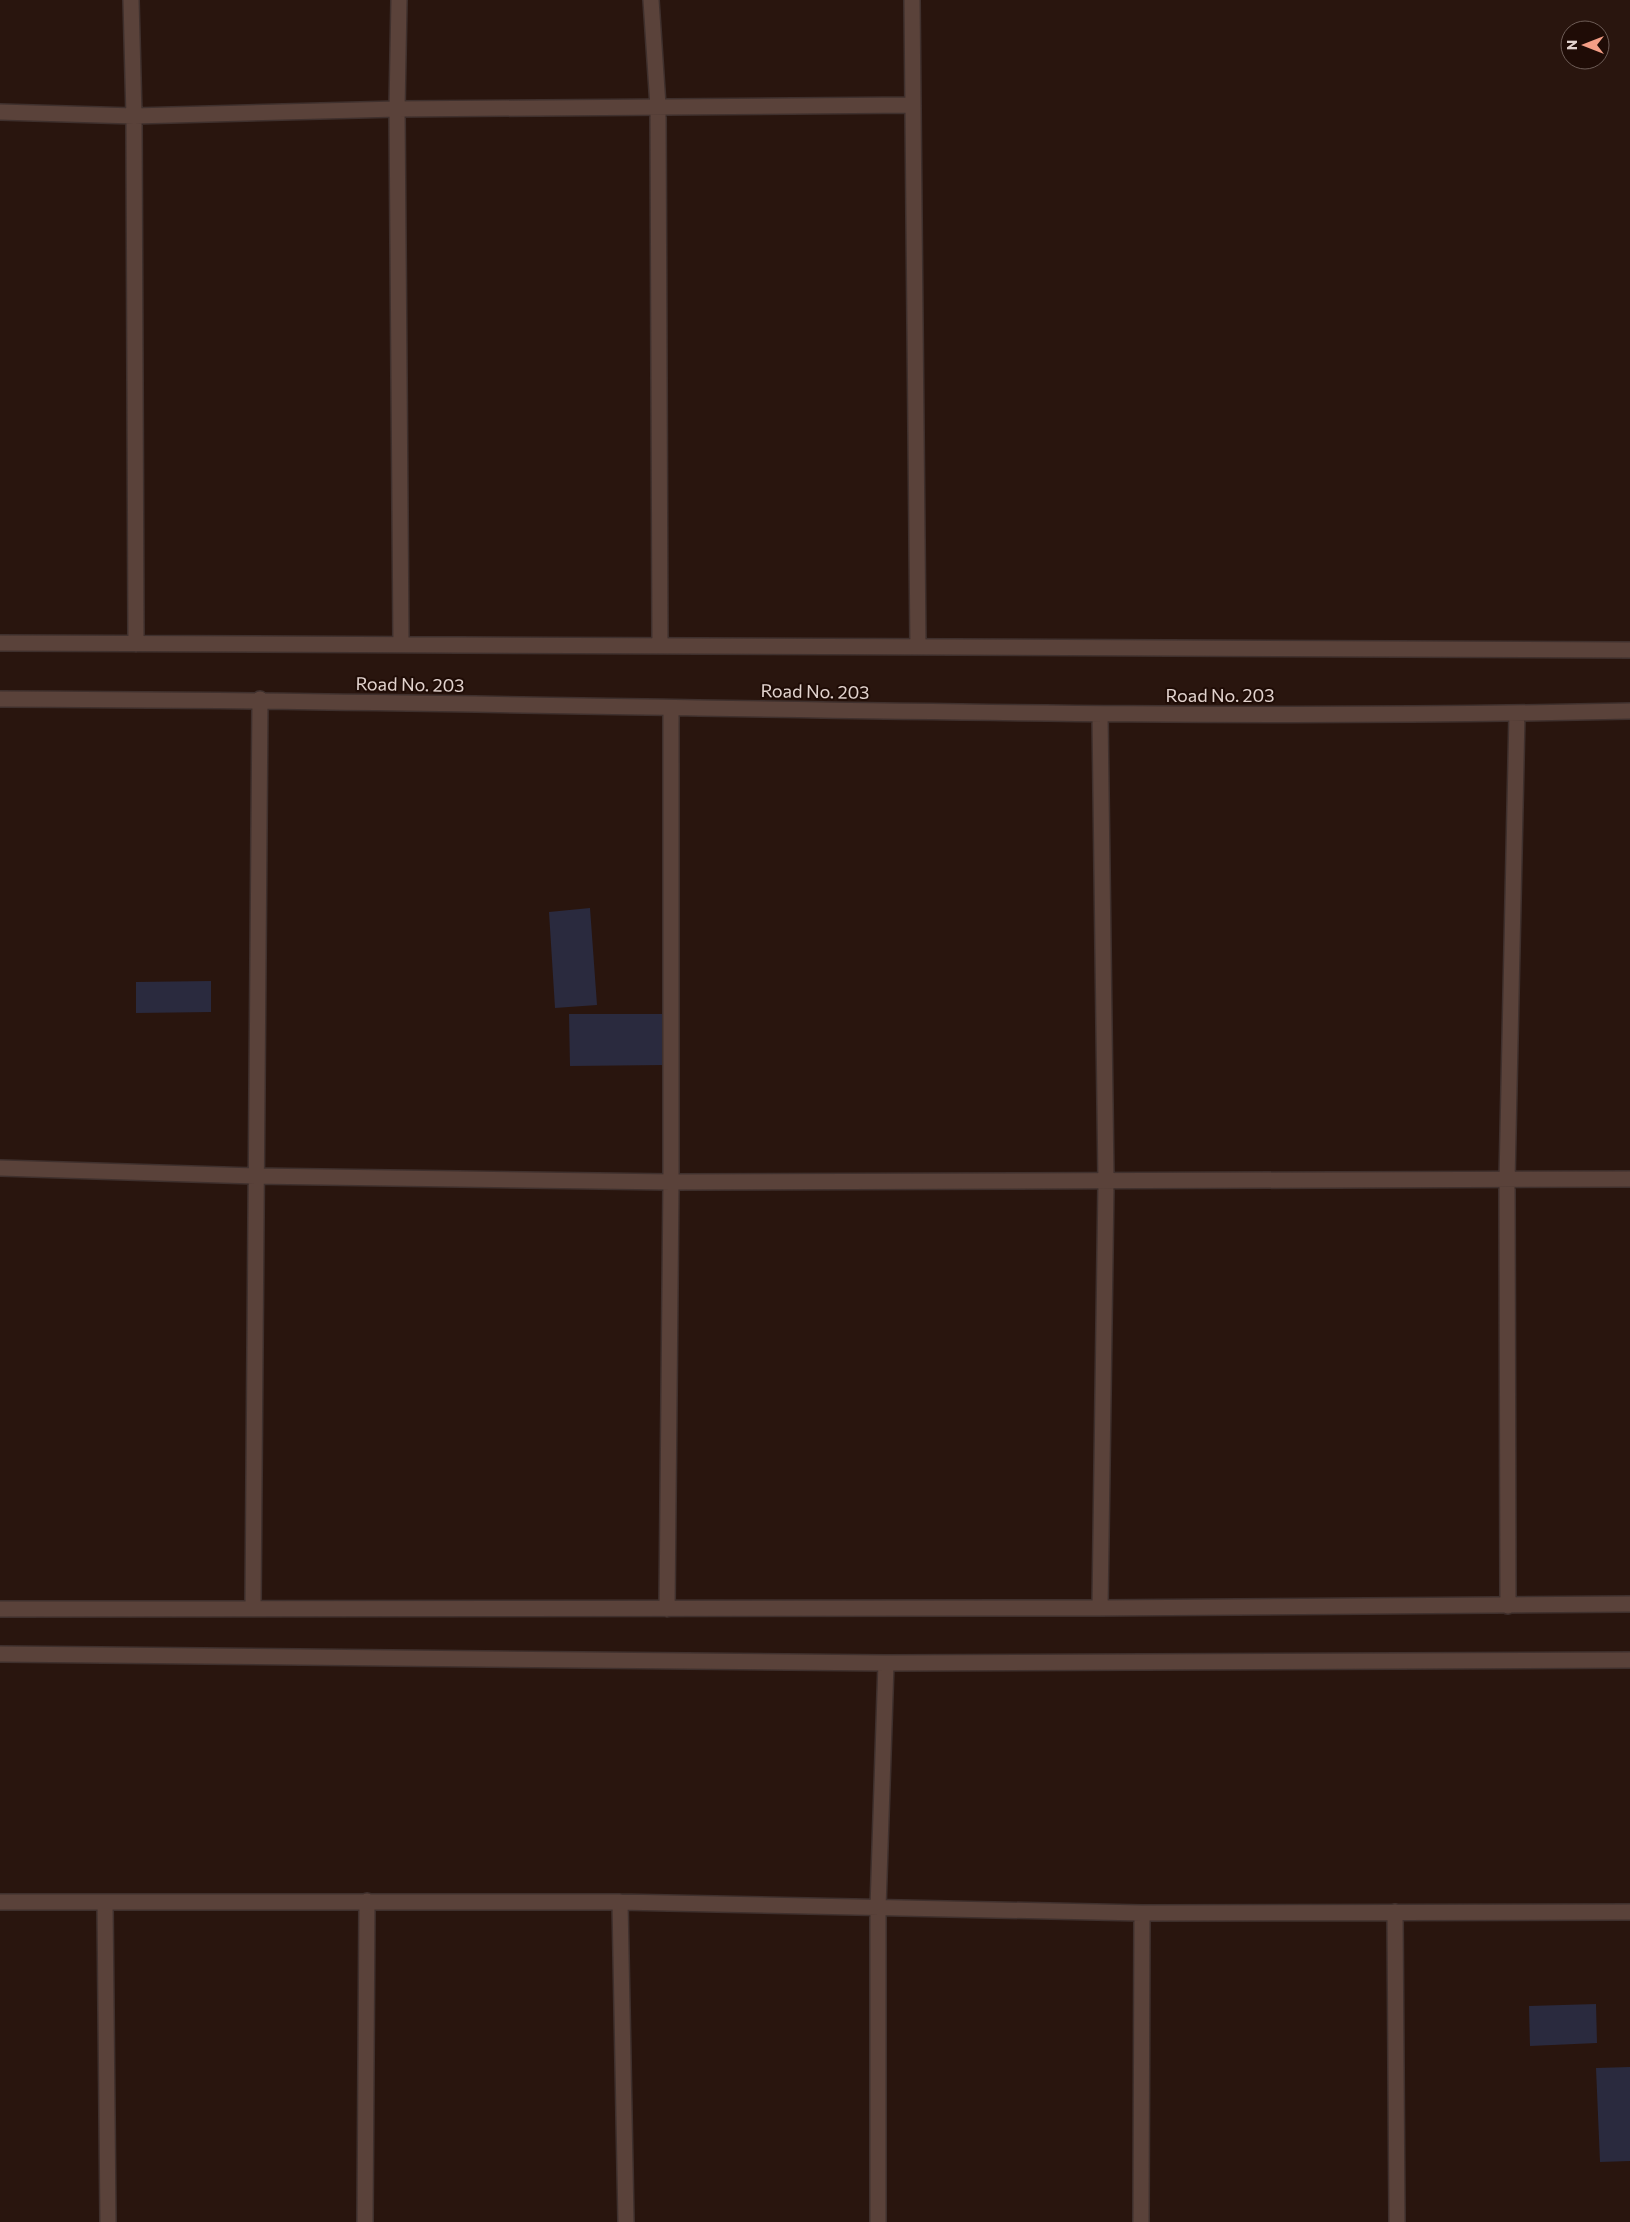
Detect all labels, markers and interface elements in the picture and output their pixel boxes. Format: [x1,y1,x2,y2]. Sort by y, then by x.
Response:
north arrow [1560,20,1610,70]
text: N [1563,40,1580,50]
street label: Road No. 203 [355,672,465,696]
street label: Road No. 203 [760,679,870,703]
street label: Road No. 203 [1166,684,1274,706]

